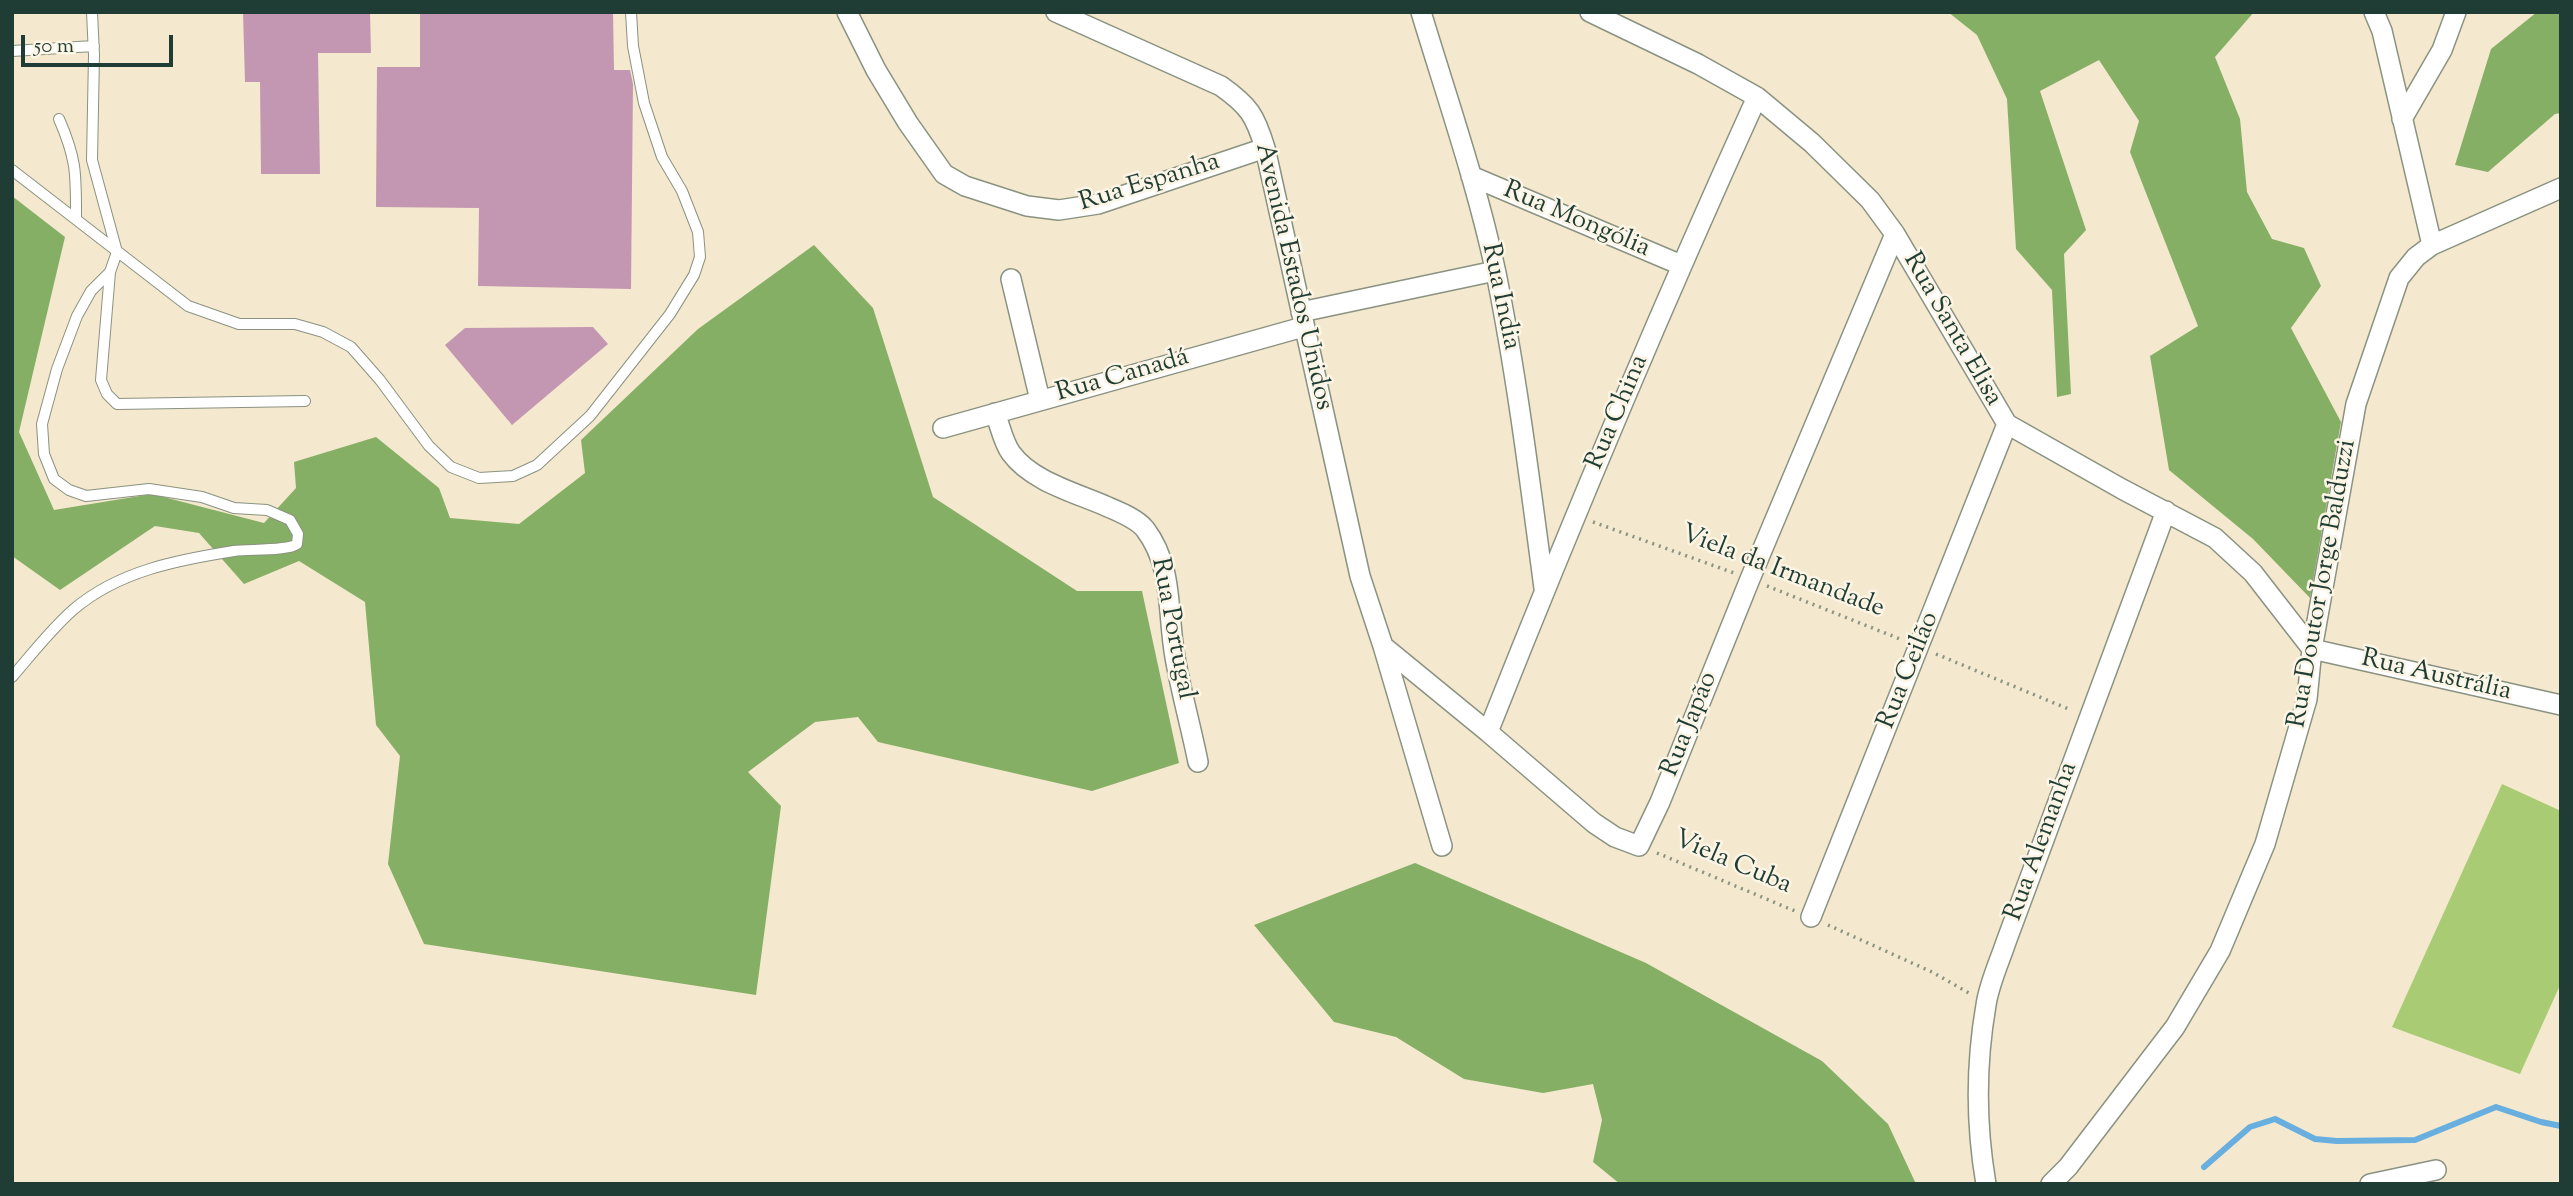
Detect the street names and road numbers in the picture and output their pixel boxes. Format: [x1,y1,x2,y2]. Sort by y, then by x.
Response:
street label: Avenida Estados Unidos [1246,140,1338,414]
street label: Rua Espanha [1076,148,1224,220]
street label: Rua Mongólia [1498,176,1654,266]
street label: Rua India [1473,241,1525,353]
street label: Rua Santa Elisa [1894,248,2008,412]
street label: Rua Canadá [1053,343,1193,411]
street label: Rua China [1581,351,1657,475]
street label: Rua Doutor Jorge Balduzzi [2283,437,2365,731]
street label: Viela da Irmandade [1676,520,1888,626]
street label: Rua Portugal [1142,555,1200,703]
street label: Rua Ceilão [1872,608,1948,734]
street label: Rua Austrália [2358,645,2514,709]
street label: Rua Japão [1656,668,1726,782]
street label: Rua Alemanha [2000,758,2086,926]
street label: Viela Cuba [1668,825,1796,903]

